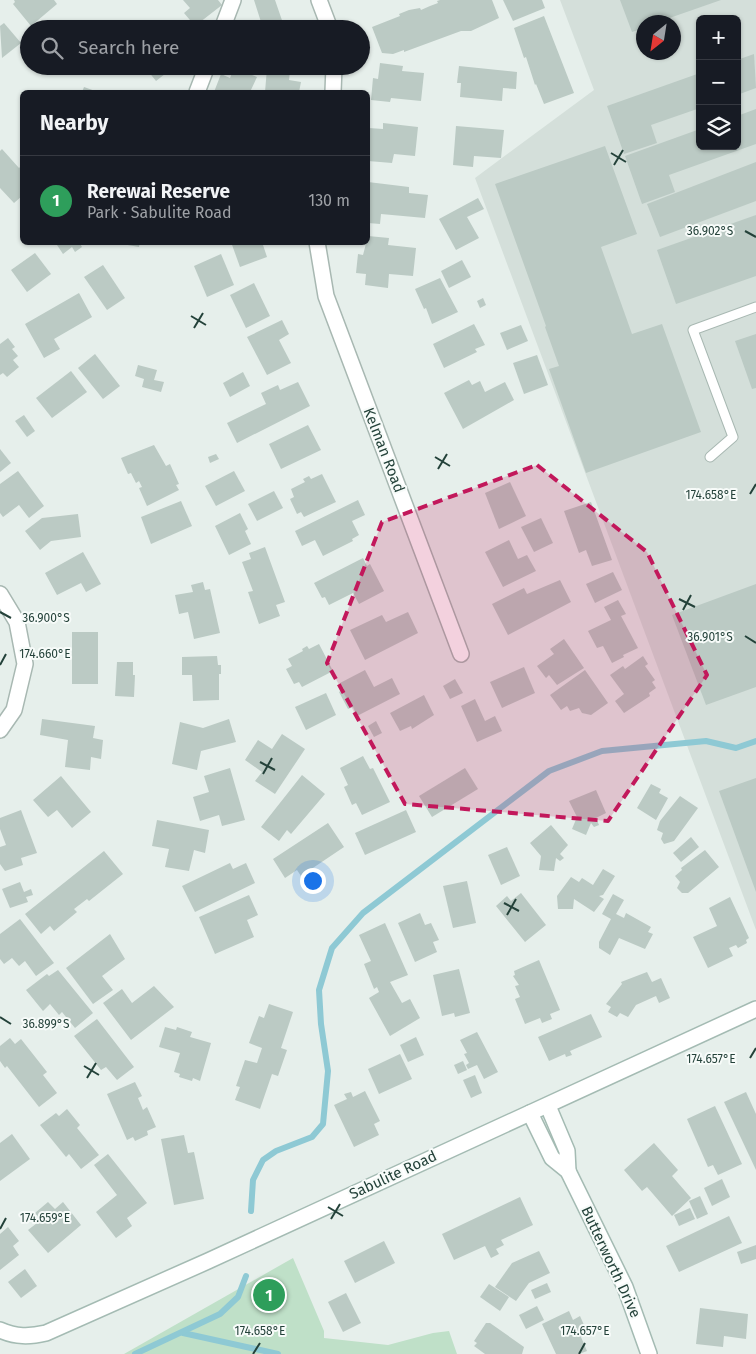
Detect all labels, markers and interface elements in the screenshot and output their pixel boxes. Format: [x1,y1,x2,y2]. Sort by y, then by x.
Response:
north arrow [636,15,681,60]
map controls [696,15,741,150]
button: + [696,15,741,60]
search box [20,20,370,75]
icon: search [38,34,66,62]
text: Search here [78,36,179,59]
button: − [696,60,741,105]
button: layers [696,105,741,150]
text: Nearby [40,110,108,136]
text: Rerewai Reserve [87,180,230,203]
text: 1 [52,191,60,210]
text: 130 m [308,191,350,210]
text: Park · Sabulite Road [87,203,232,222]
text: 36.902°S [687,224,734,238]
street label: Kelman Road [360,405,408,495]
text: 174.658°E [686,488,736,502]
text: 36.900°S [22,611,70,625]
text: 36.901°S [687,630,733,644]
text: 174.660°E [19,647,71,661]
your location [300,868,326,894]
text: 36.899°S [22,1017,70,1031]
text: 174.657°E [686,1052,736,1066]
street label: Sabulite Road [346,1147,440,1203]
street label: Butterworth Drive [577,1203,645,1321]
text: 174.659°E [20,1211,70,1225]
pin: 1 [253,1276,285,1314]
text: 174.658°E [235,1324,285,1338]
text: 174.657°E [560,1324,610,1338]

